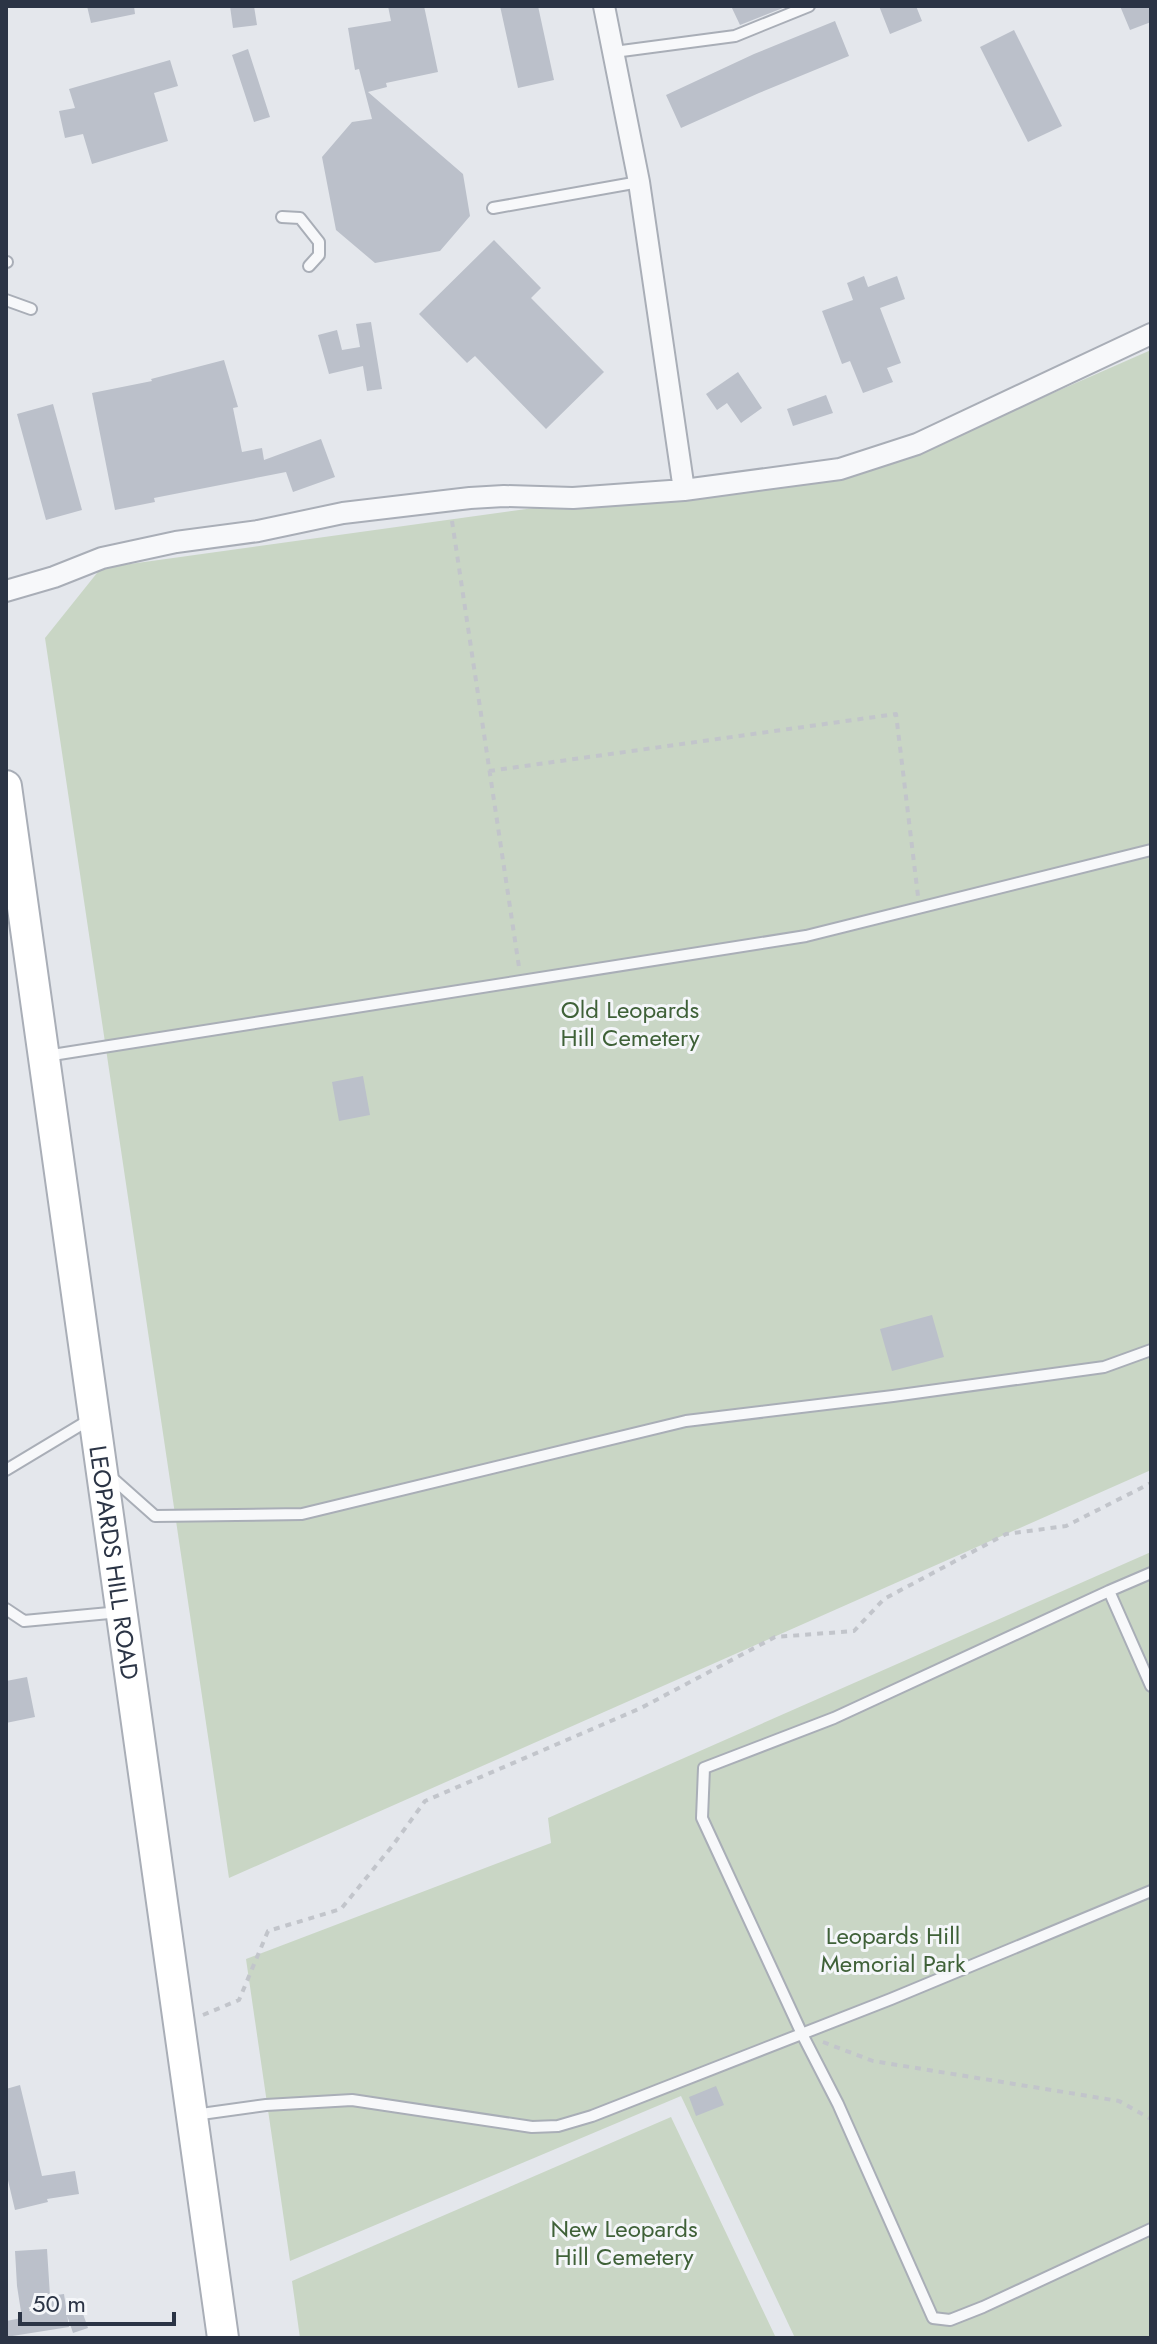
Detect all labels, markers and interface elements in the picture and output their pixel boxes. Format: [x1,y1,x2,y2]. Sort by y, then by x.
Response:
park label: Old Leopards Hill Cemetery [560,992,700,1055]
street label: LEOPARDS HILL ROAD [81,1443,148,1682]
park label: Leopards Hill Memorial Park [820,1918,966,1981]
park label: New Leopards Hill Cemetery [550,2211,698,2274]
scale bar [20,2276,174,2326]
text: 50 m [32,2286,86,2321]

